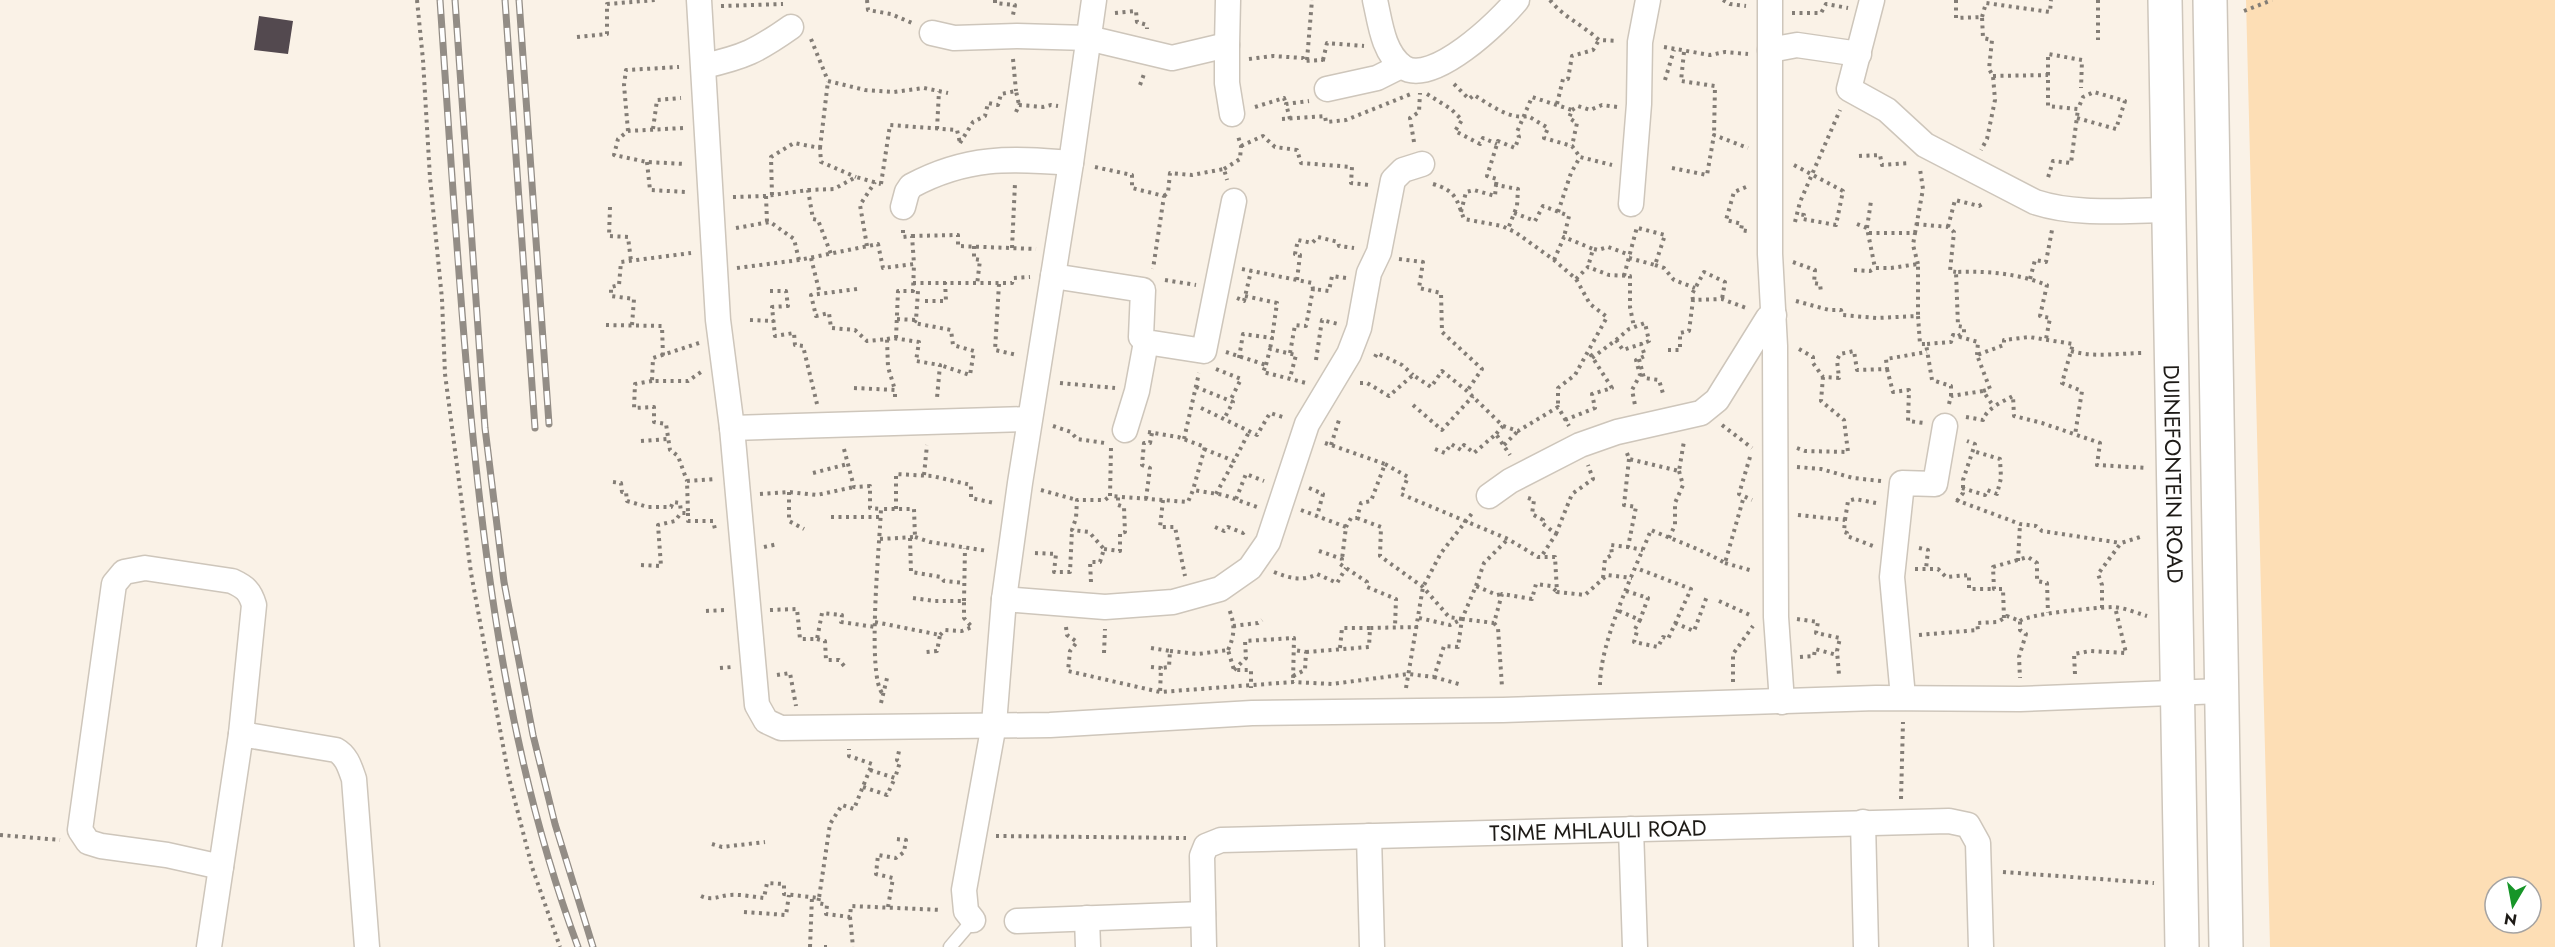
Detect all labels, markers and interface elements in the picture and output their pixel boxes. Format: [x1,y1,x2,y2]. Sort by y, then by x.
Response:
street label: DUINEFONTEIN ROAD [2156,364,2191,584]
street label: TSIME MHLAULI ROAD [1489,811,1707,849]
north arrow [2483,875,2543,935]
text: N [2502,907,2519,932]

